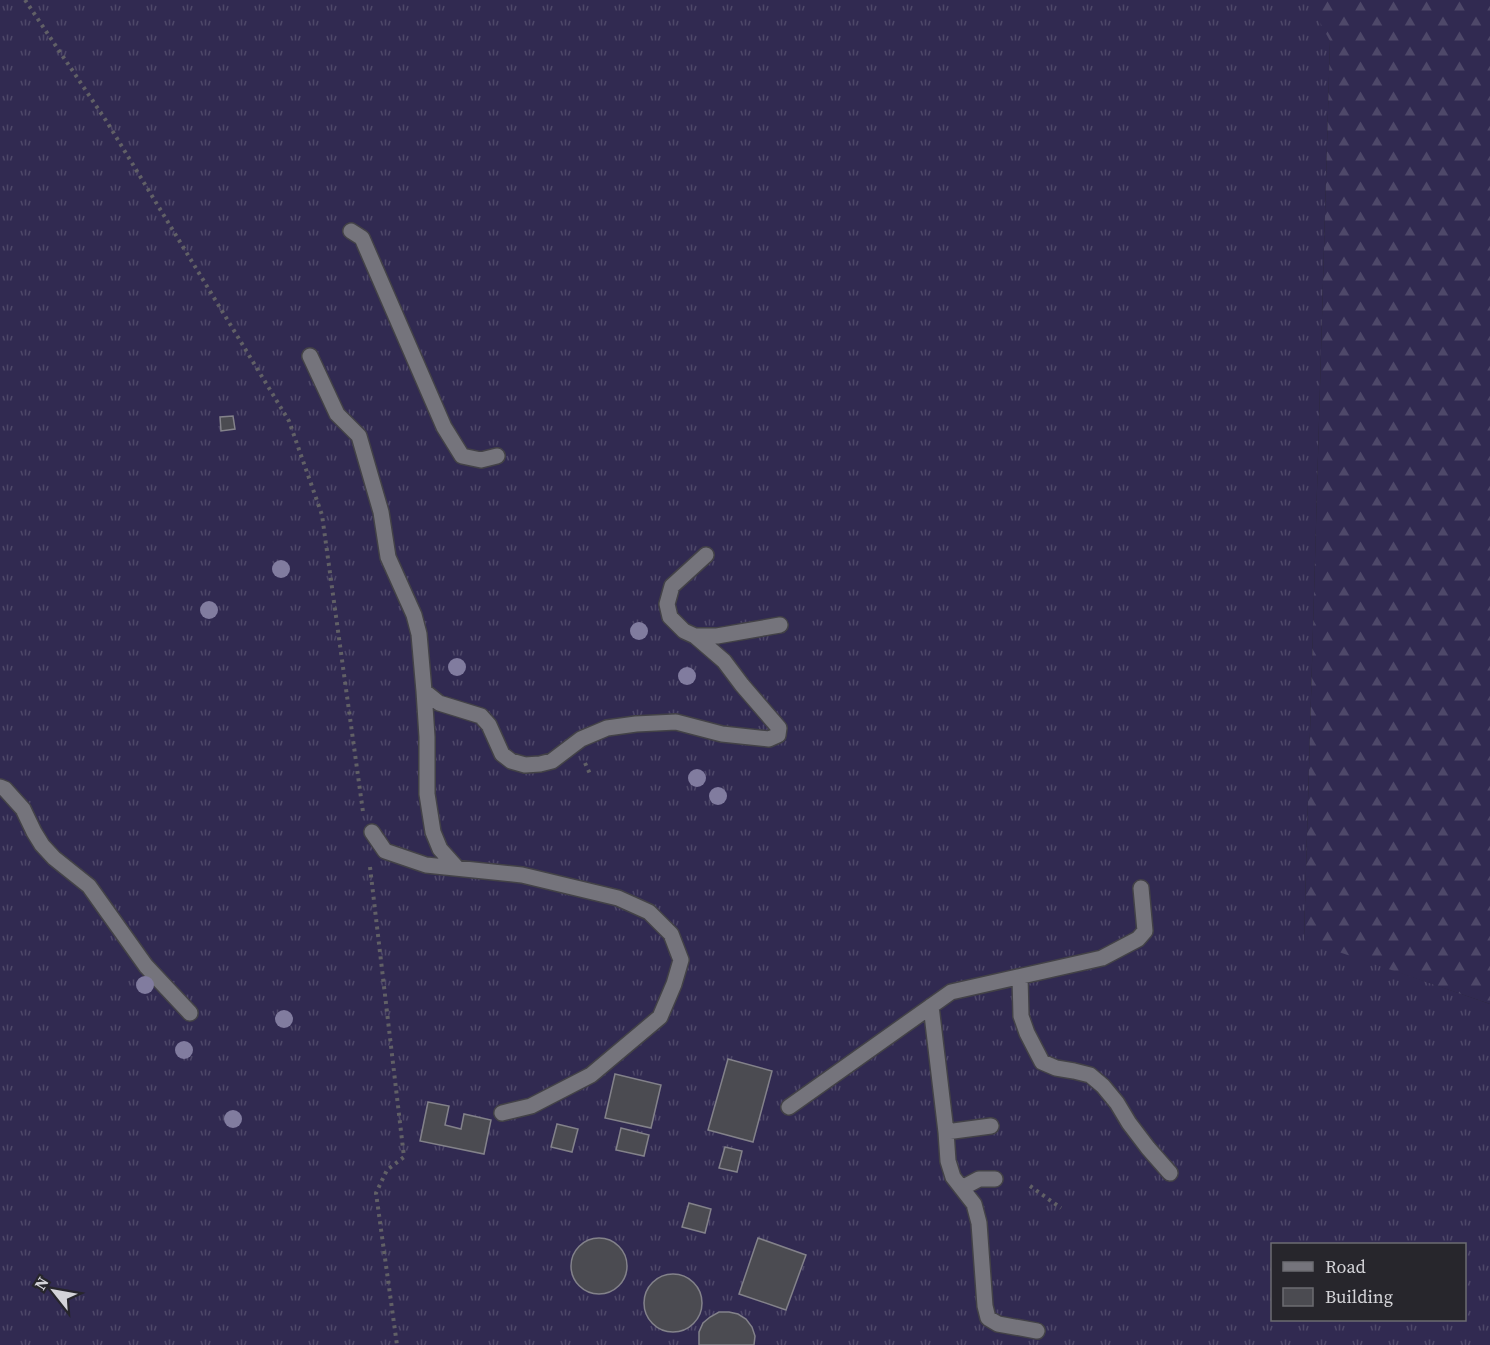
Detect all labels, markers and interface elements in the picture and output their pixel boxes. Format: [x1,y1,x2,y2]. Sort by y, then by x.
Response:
legend [1271,1243,1466,1321]
text: Road [1325,1254,1366,1279]
north arrow [24,1261,84,1321]
text: N [29,1272,54,1294]
text: Building [1325,1284,1393,1309]

